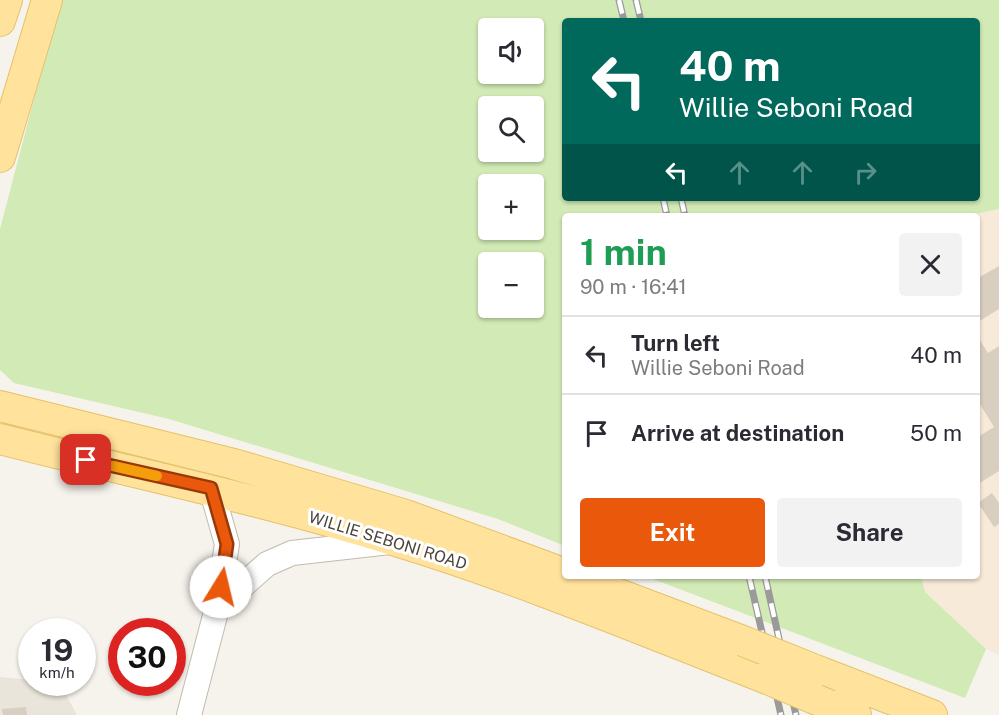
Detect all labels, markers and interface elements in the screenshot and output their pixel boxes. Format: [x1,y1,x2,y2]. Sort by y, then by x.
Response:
map controls [478,18,544,318]
button: sound [478,18,544,84]
text: 40 m [679,41,781,90]
icon: left [580,42,658,120]
text: Willie Seboni Road [679,91,913,123]
button: search [478,96,544,162]
icon: left [660,156,693,189]
icon: ahead [723,156,756,189]
icon: ahead [786,156,819,189]
icon: right [849,156,882,189]
button: + [478,174,544,240]
text: 1 min [580,231,667,273]
button: close [899,233,962,296]
button: − [478,252,544,318]
text: 90 m · 16:41 [580,275,687,299]
text: Turn left [631,330,720,356]
icon: left [580,339,613,372]
text: 40 m [910,342,962,368]
text: Willie Seboni Road [631,356,805,380]
icon: arrive [580,417,613,450]
text: Arrive at destination [631,420,844,446]
text: 50 m [910,420,962,446]
pin [60,434,111,485]
icon: arrive [69,443,102,476]
button: Exit [580,498,765,567]
button: Share [777,498,962,567]
street label: WILLIE SEBONI ROAD [306,507,469,574]
position arrow [189,555,253,619]
speed limit sign: 30 [108,618,186,696]
text: 19 [41,632,73,668]
text: km/h [39,664,75,681]

